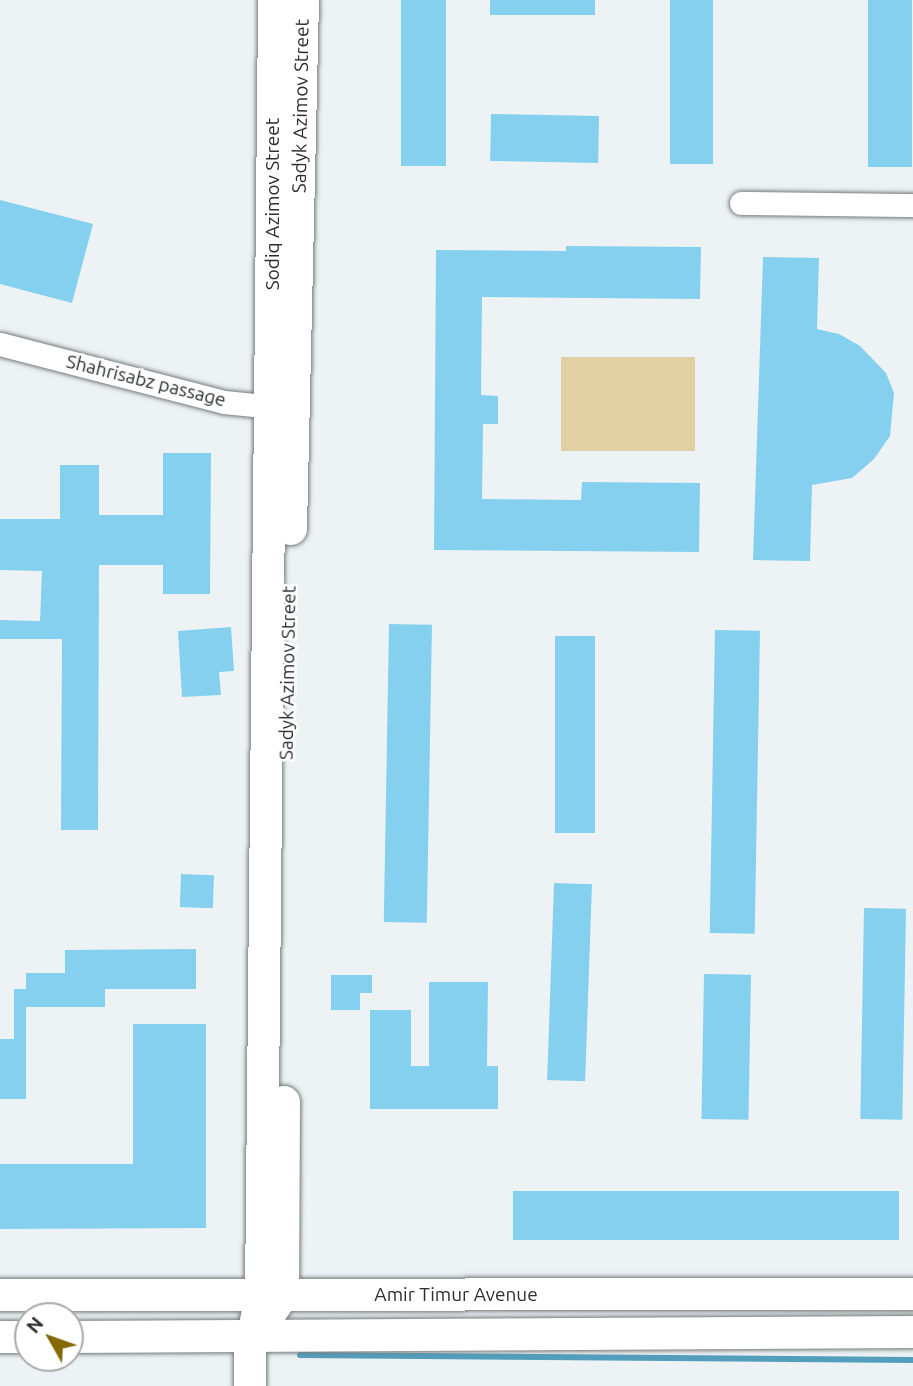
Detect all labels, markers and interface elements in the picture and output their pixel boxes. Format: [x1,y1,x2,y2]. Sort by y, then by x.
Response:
street label: Sadyk Azimov Street [288,19,314,193]
street label: Sodiq Azimov Street [262,118,284,290]
street label: Shahrisabz passage [64,350,228,412]
street label: Sadyk Azimov Street [275,586,301,760]
street label: Amir Timur Avenue [374,1284,538,1306]
north arrow [14,1302,84,1372]
text: N [21,1312,47,1337]

